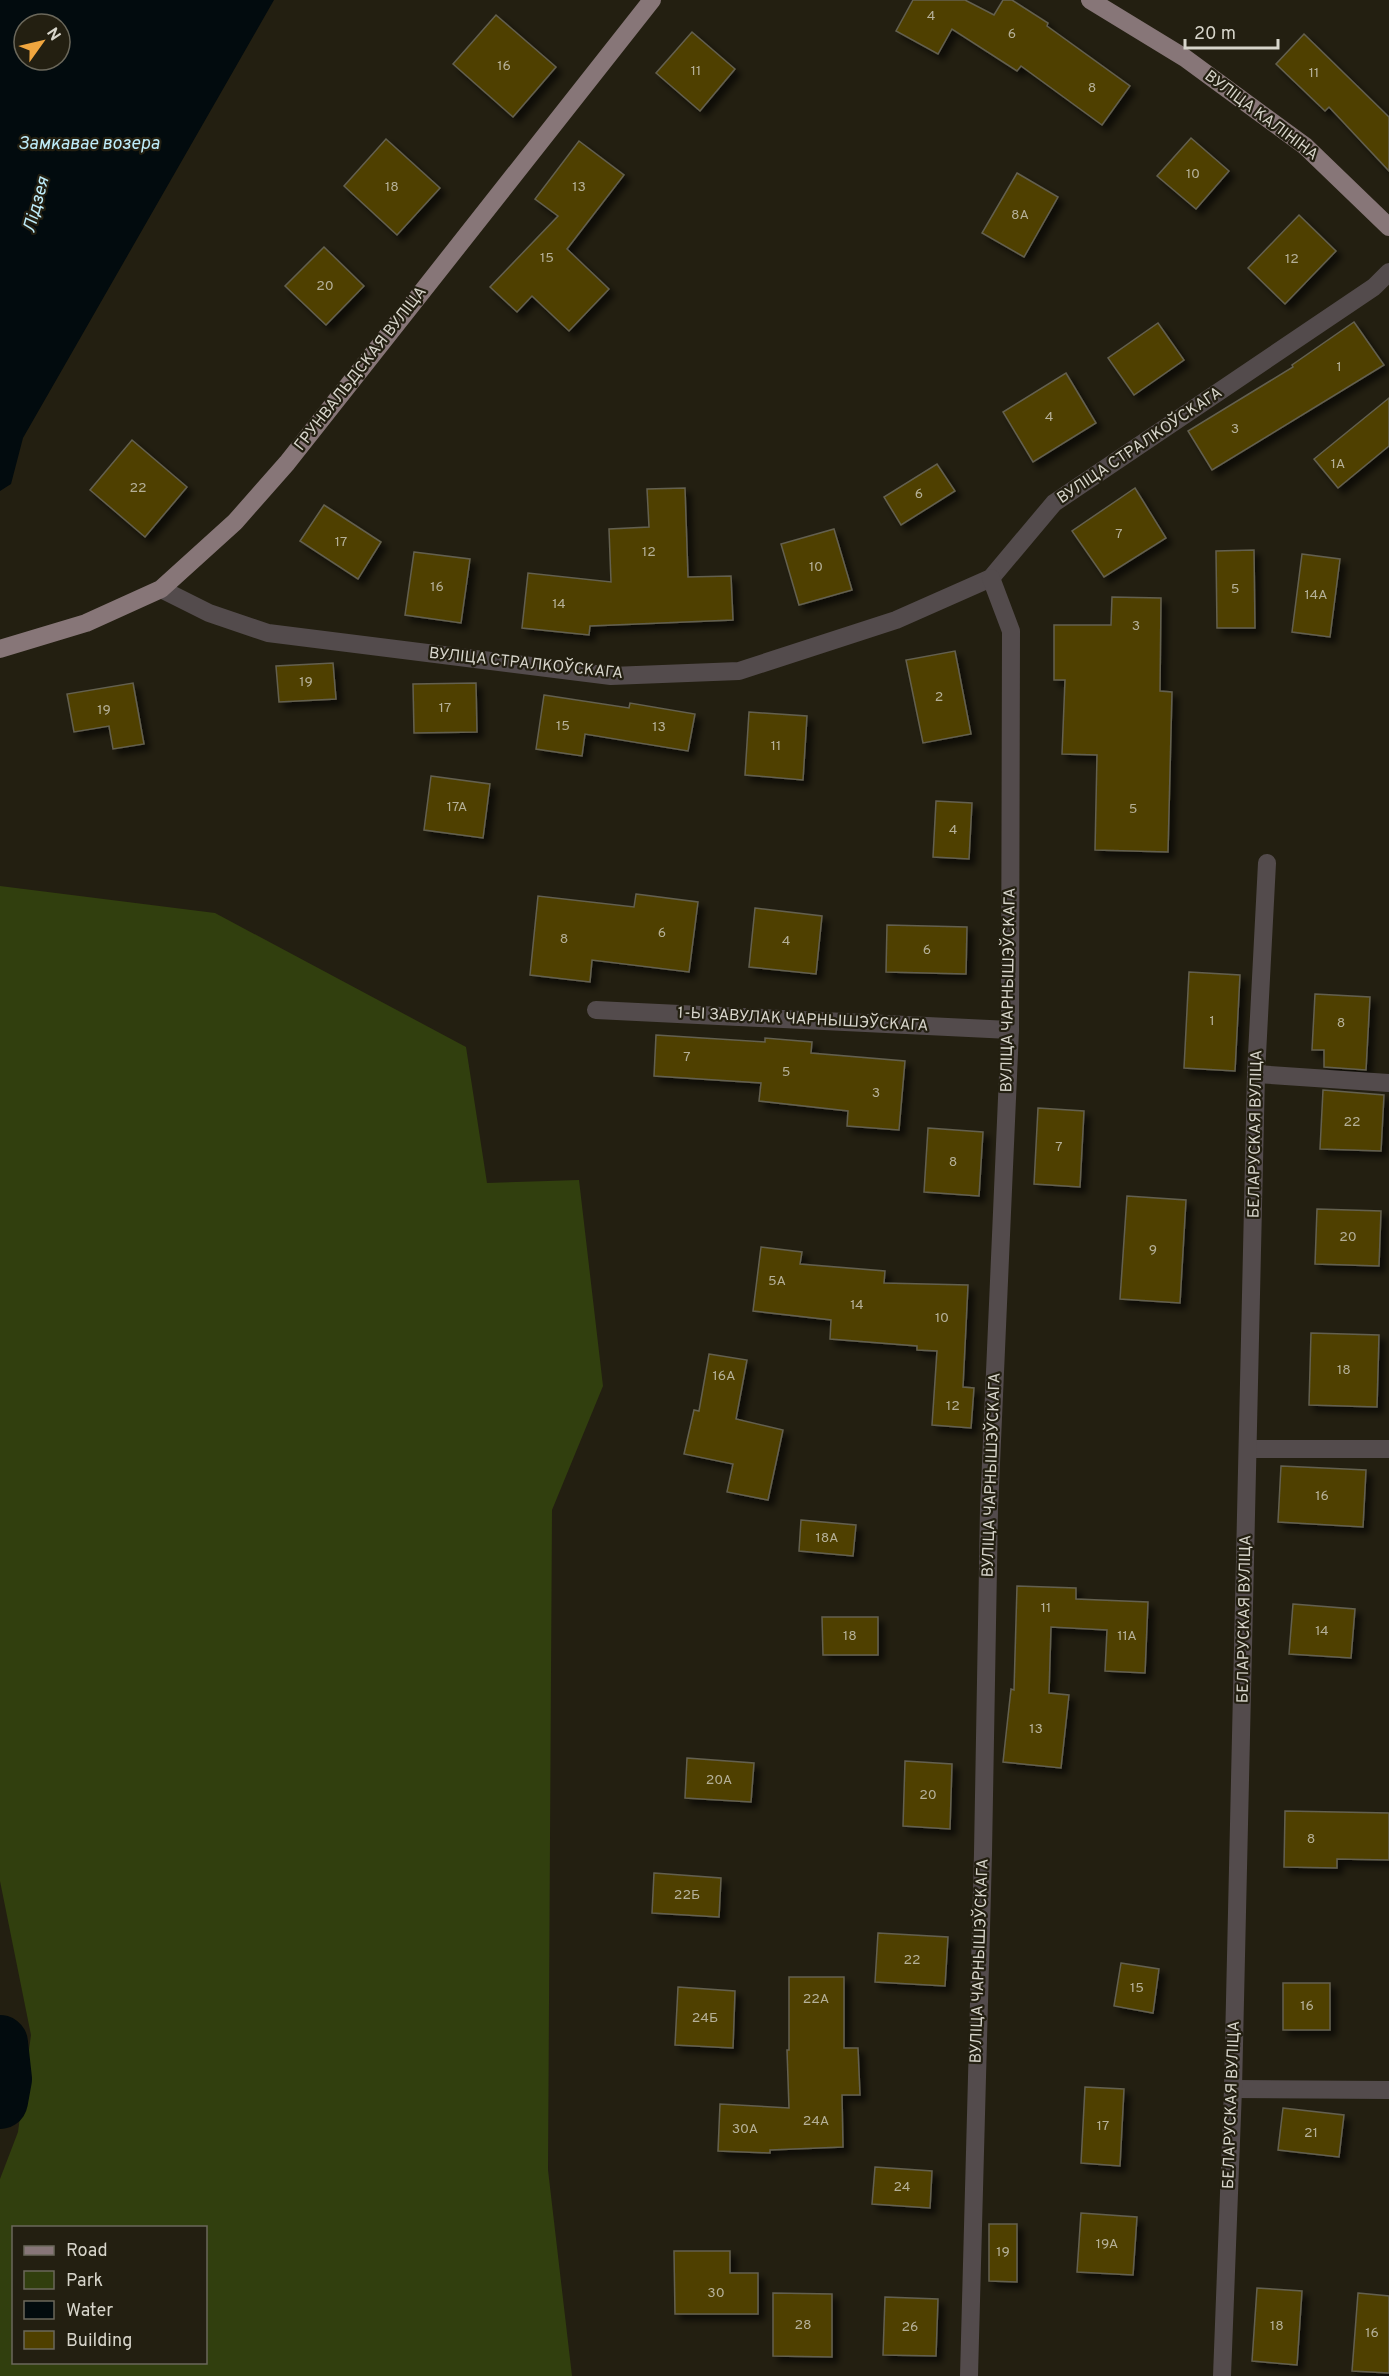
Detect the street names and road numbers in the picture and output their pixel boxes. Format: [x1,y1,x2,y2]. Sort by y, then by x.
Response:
street label: ВУЛІЦА КАЛІНІНА [1200,67,1322,165]
street label: ГРУНВАЛЬДСКАЯ ВУЛІЦА [291,283,432,455]
street label: ВУЛІЦА СТРАЛКОЎСКАГА [1052,381,1227,509]
street label: ВУЛІЦА СТРАЛКОЎСКАГА [428,642,624,684]
street label: ВУЛІЦА ЧАРНЫШЭЎСКАГА [995,887,1021,1093]
street label: 1-Ы ЗАВУЛАК ЧАРНЫШЭЎСКАГА [677,1001,929,1037]
street label: БЕЛАРУСКАЯ ВУЛІЦА [1245,1049,1267,1218]
street label: ВУЛІЦА ЧАРНЫШЭЎСКАГА [976,1372,1006,1578]
street label: БЕЛАРУСКАЯ ВУЛІЦА [1234,1534,1256,1703]
street label: ВУЛІЦА ЧАРНЫШЭЎСКАГА [964,1858,994,2064]
street label: БЕЛАРУСКАЯ ВУЛІЦА [1219,2020,1245,2190]

